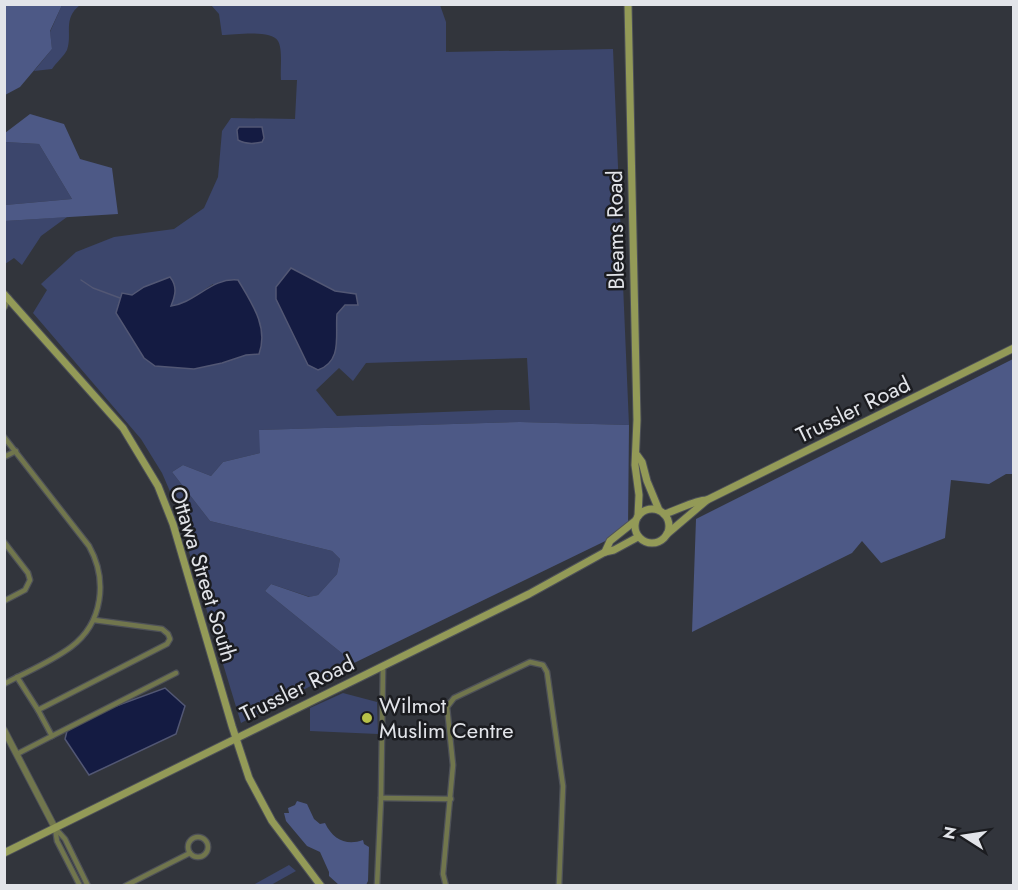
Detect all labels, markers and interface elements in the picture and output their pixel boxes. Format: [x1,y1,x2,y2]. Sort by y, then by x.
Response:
street label: Bleams Road [598,170,632,290]
street label: Trussler Road [791,368,915,450]
street label: Ottawa Street South [162,482,246,666]
street label: Trussler Road [235,647,359,729]
place label: Wilmot Muslim Centre [379,689,514,746]
marker: Wilmot Muslim Centre [360,711,374,725]
north arrow [934,806,994,866]
text: N [937,824,962,842]

